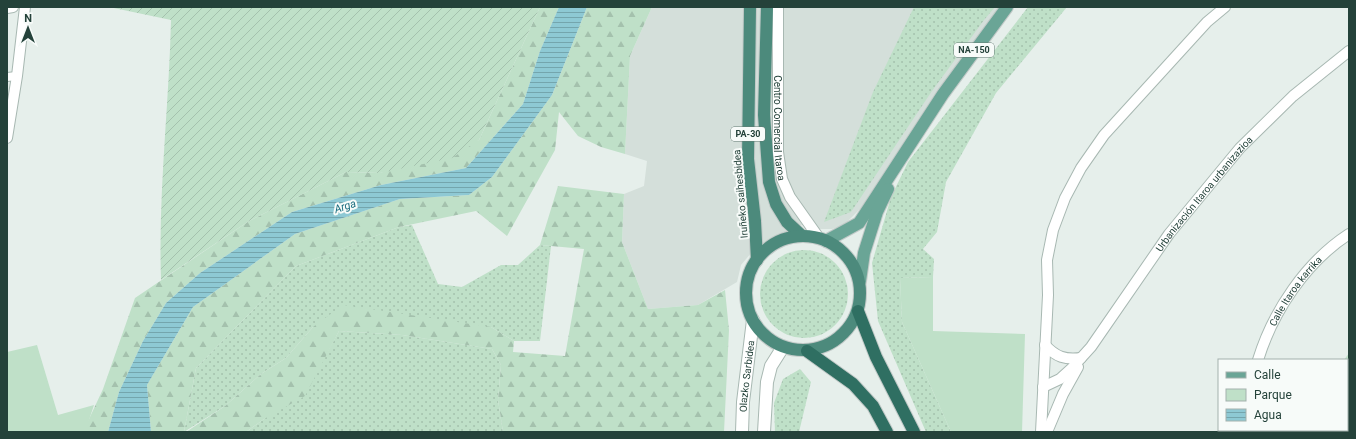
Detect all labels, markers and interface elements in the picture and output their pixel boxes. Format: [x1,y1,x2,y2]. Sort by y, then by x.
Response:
north arrow [8,8,48,48]
text: N [24,12,32,25]
road number: NA-150 [954,43,994,57]
street label: Centro Comercial Itaroa [772,75,787,181]
road number: PA-30 [731,127,765,141]
street label: Urbanización Itaroa urbanizazioa [1154,134,1255,254]
street label: Iruñeko saihesbidea [731,149,750,239]
water label: Arga [332,197,358,216]
street label: Calle Itaroa karrika [1267,254,1324,328]
street label: Olazko Sarbidea [738,340,756,412]
legend [1218,359,1348,431]
text: Calle [1254,368,1281,382]
text: Parque [1254,388,1292,402]
text: Agua [1254,408,1282,422]

